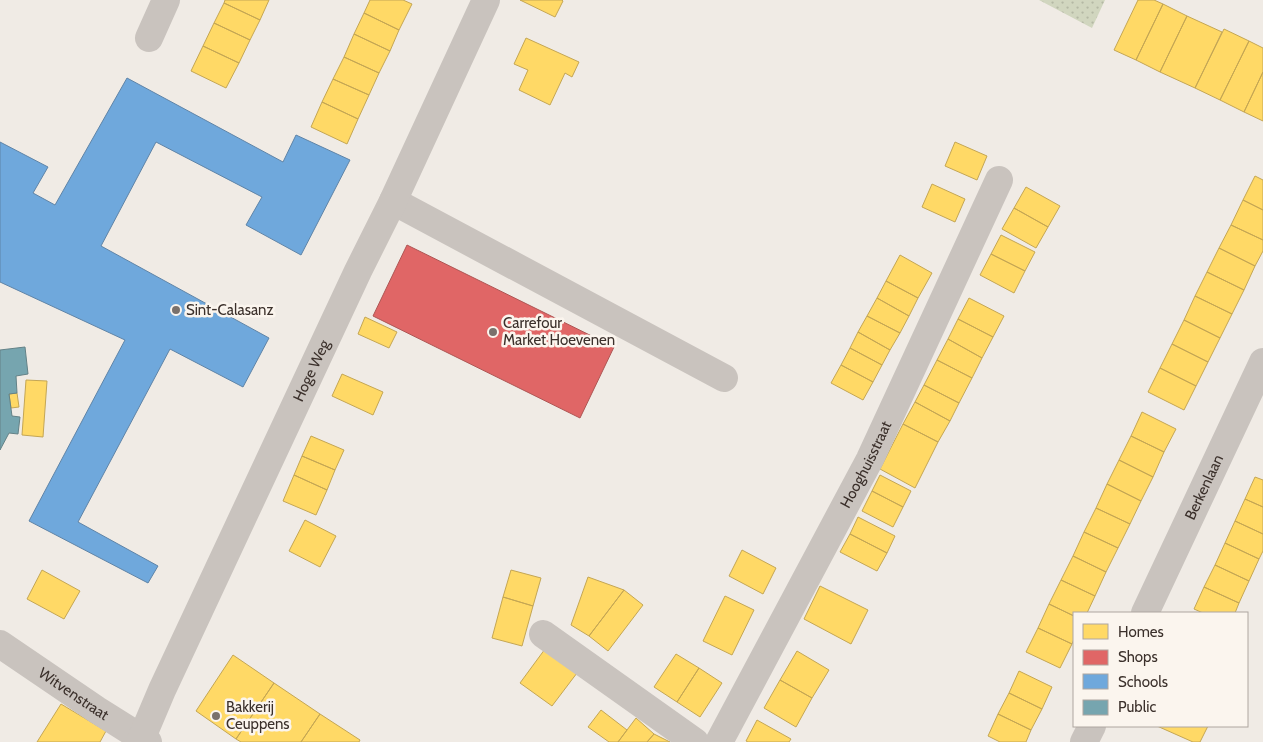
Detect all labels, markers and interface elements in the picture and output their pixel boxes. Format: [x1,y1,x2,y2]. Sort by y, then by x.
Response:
place label: Sint-Calasanz [186,301,274,319]
marker: Sint-Calasanz [170,304,182,316]
place label: Carrefour Market Hoevenen [503,314,615,349]
marker: Carrefour Market Hoevenen [487,326,499,338]
street label: Hoge Weg [289,337,334,404]
street label: Hooghuisstraat [837,418,895,511]
street label: Berkenlaan [1181,452,1227,523]
legend [1073,612,1248,727]
text: Homes [1118,623,1164,641]
text: Shops [1118,648,1158,666]
street label: Witvenstraat [35,664,112,724]
text: Schools [1118,673,1168,691]
place label: Bakkerij Ceuppens [226,698,290,733]
text: Public [1118,698,1156,716]
marker: Bakkerij Ceuppens [210,710,222,722]

